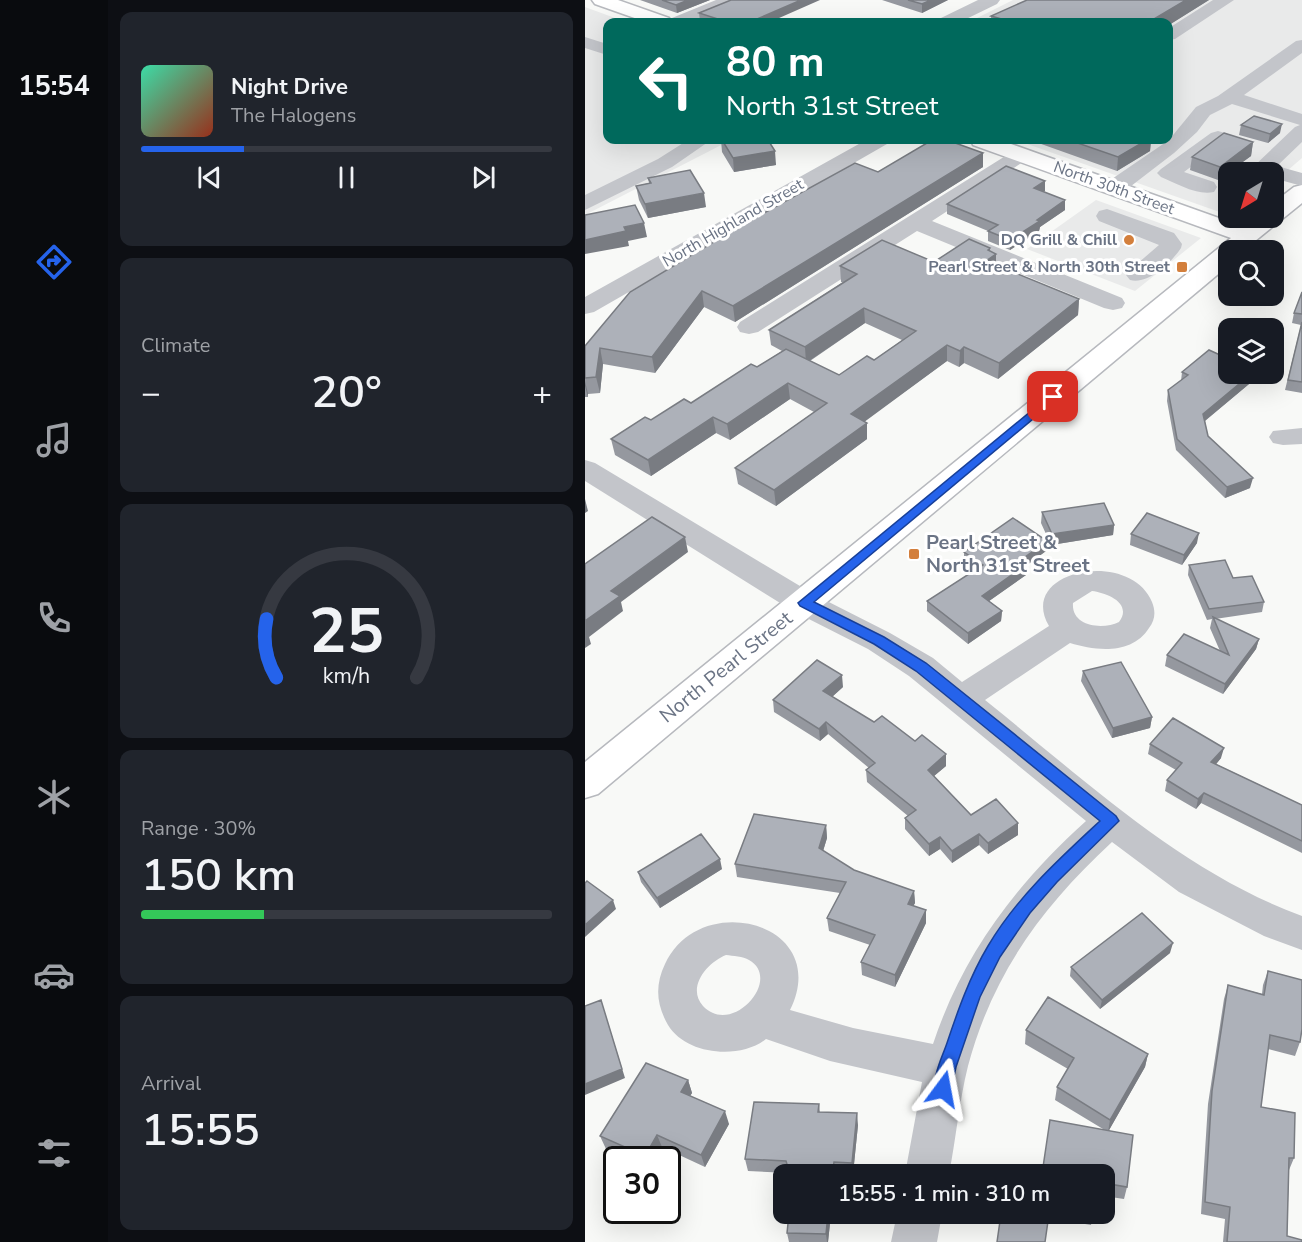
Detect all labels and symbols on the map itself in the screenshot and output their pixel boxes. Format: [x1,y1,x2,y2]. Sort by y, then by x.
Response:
street label: North 30th Street [1050,156,1178,220]
north arrow [1218,162,1284,228]
street label: North Highland Street [658,173,808,272]
place label: DQ Grill & Chill [1001,229,1117,251]
marker: DQ Grill & Chill [1122,233,1136,247]
place label: Pearl Street & North 30th Street [928,256,1171,278]
marker: Pearl Street & North 30th Street [1175,260,1189,274]
pin [1027,371,1078,422]
place label: Pearl Street & North 31st Street [926,529,1090,579]
marker: Pearl Street & North 31st Street [907,547,921,561]
street label: North Pearl Street [654,604,799,729]
position arrow [911,1057,975,1121]
speed limit sign: 30 [603,1146,681,1224]

